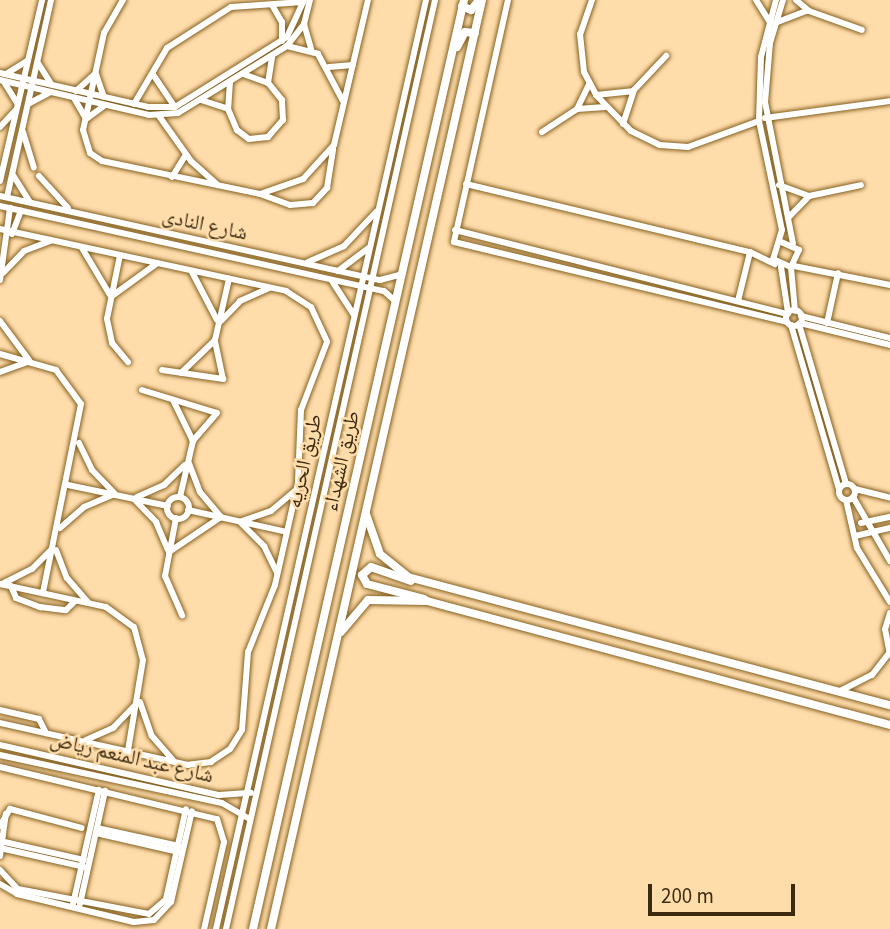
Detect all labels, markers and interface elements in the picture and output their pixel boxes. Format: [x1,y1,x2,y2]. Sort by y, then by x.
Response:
street label: شارع النادى [160,203,250,245]
street label: طريق الشهداء [317,408,365,514]
street label: طريق الحريه [281,411,327,511]
street label: شارع عبد المنعم رياض [48,726,216,788]
scale bar [652,870,799,914]
text: 200 m [661,881,714,911]

